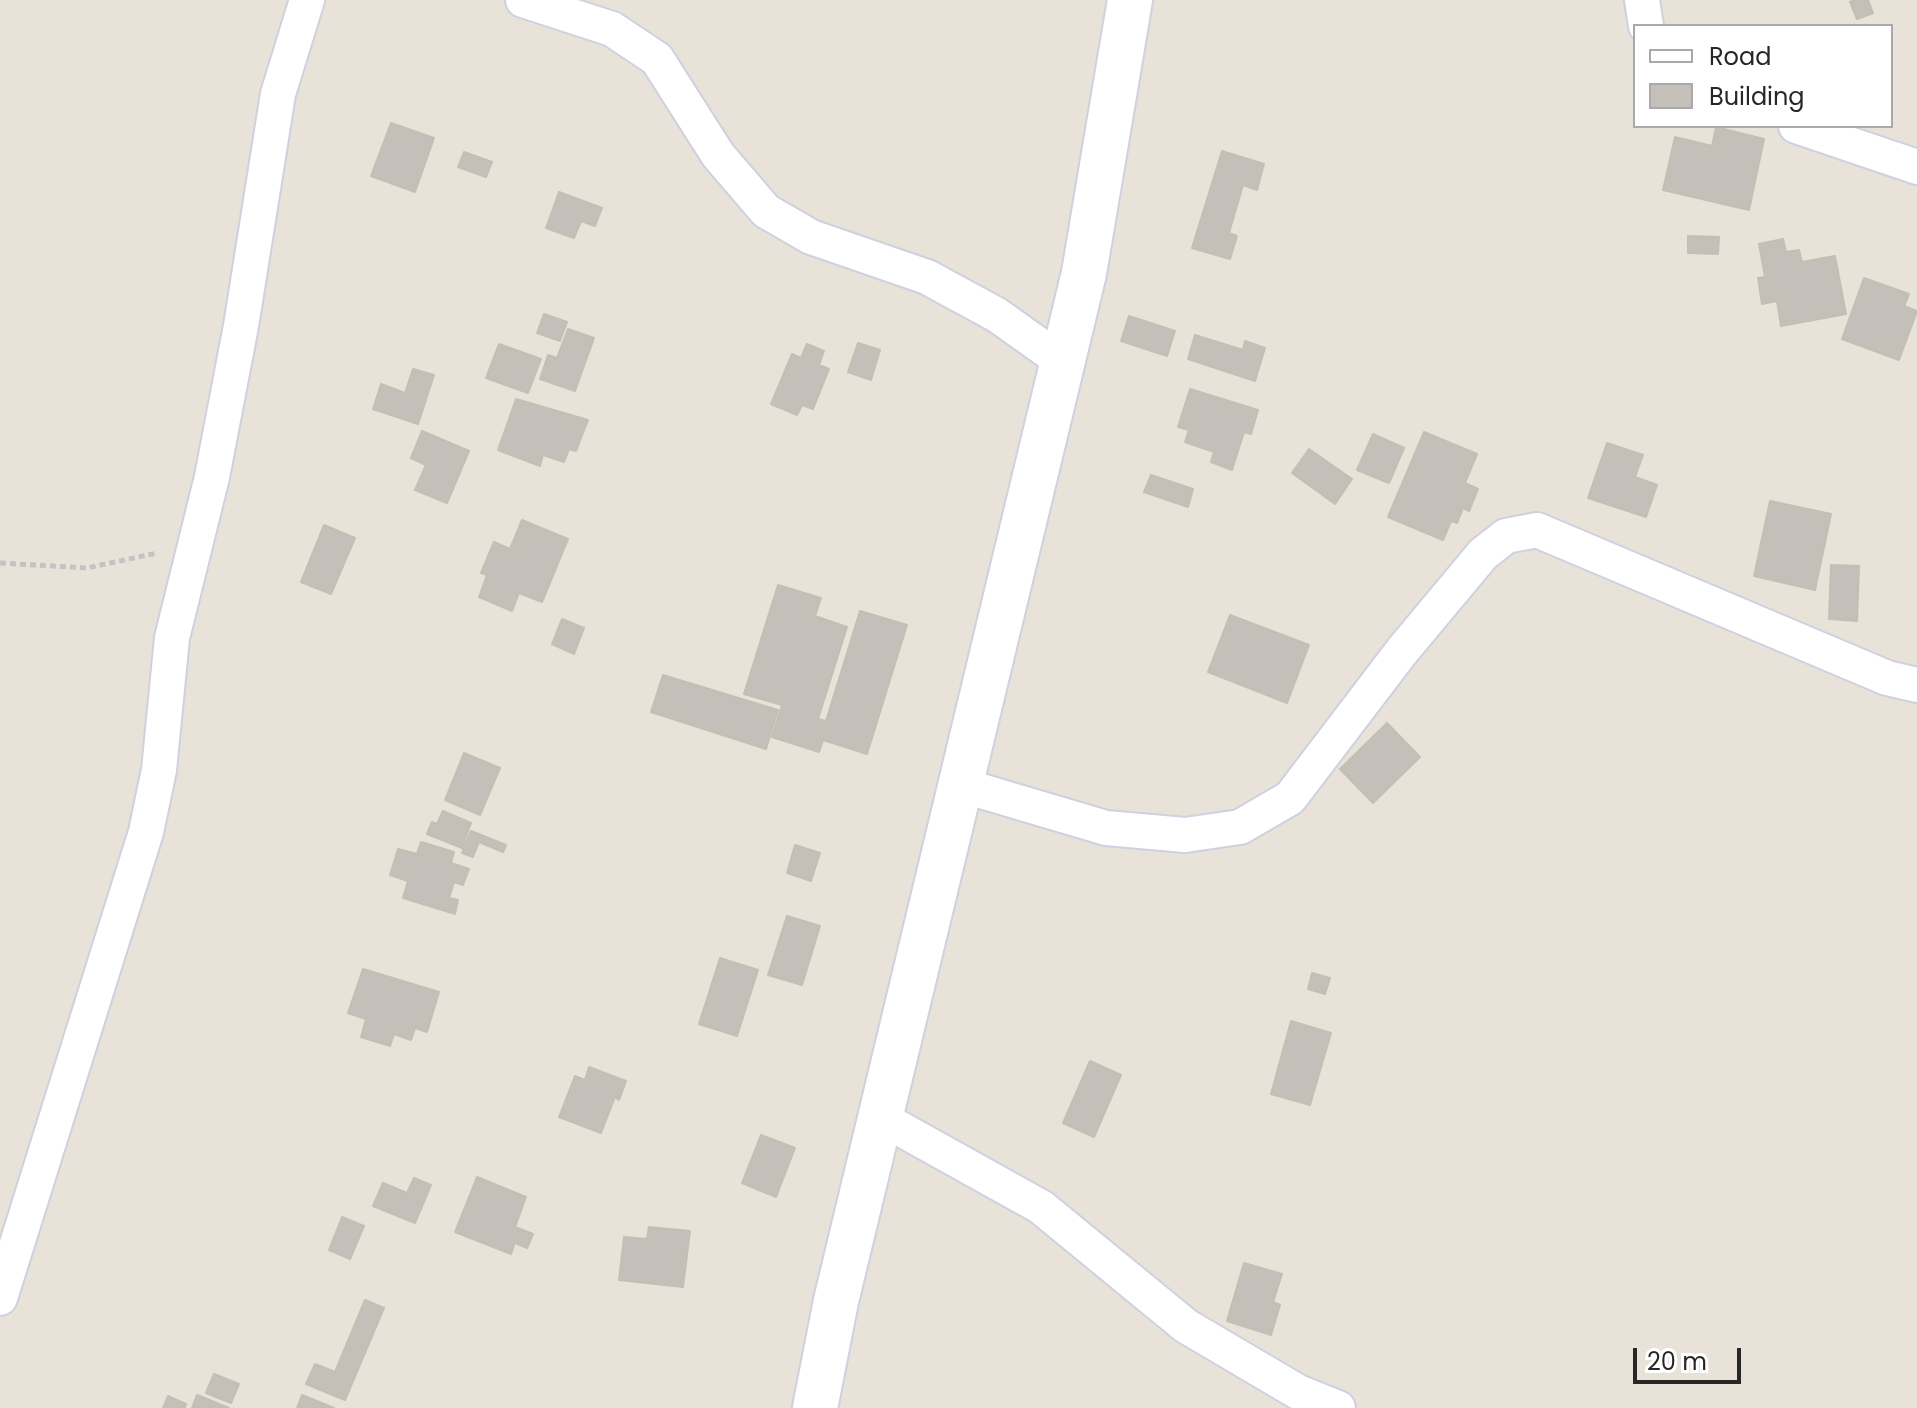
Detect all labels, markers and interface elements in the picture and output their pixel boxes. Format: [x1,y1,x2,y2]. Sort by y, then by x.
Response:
legend [1633,24,1893,128]
text: Road [1709,40,1771,73]
text: Building [1709,80,1805,113]
scale bar [1637,1332,1745,1382]
text: 20 m [1647,1345,1707,1378]

